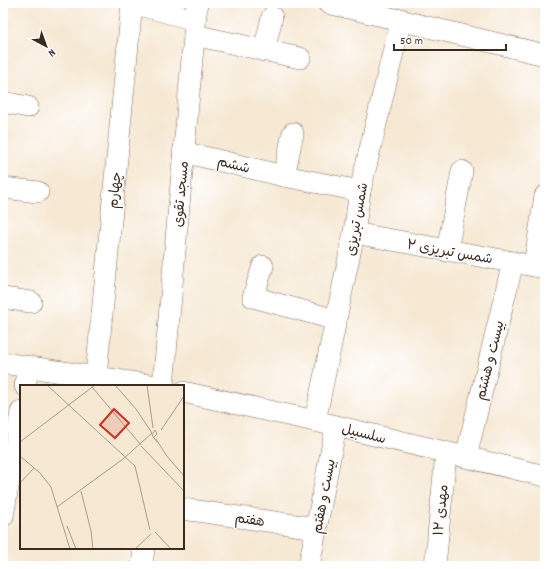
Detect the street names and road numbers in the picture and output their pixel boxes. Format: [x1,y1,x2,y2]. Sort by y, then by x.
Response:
street label: ششم [215,152,252,180]
street label: مسجد تقوی [169,160,195,228]
street label: چهارم [104,171,128,210]
street label: شمس تبریزی [342,181,374,258]
street label: شمس تبریزی ۲ [405,236,494,270]
street label: بیست و هشتم [471,319,510,402]
street label: سلسبیل [339,420,388,450]
street label: بیست و هفتم [308,457,342,536]
street label: مهدی ۱۲ [429,483,455,537]
street label: هفتم [233,509,266,533]

